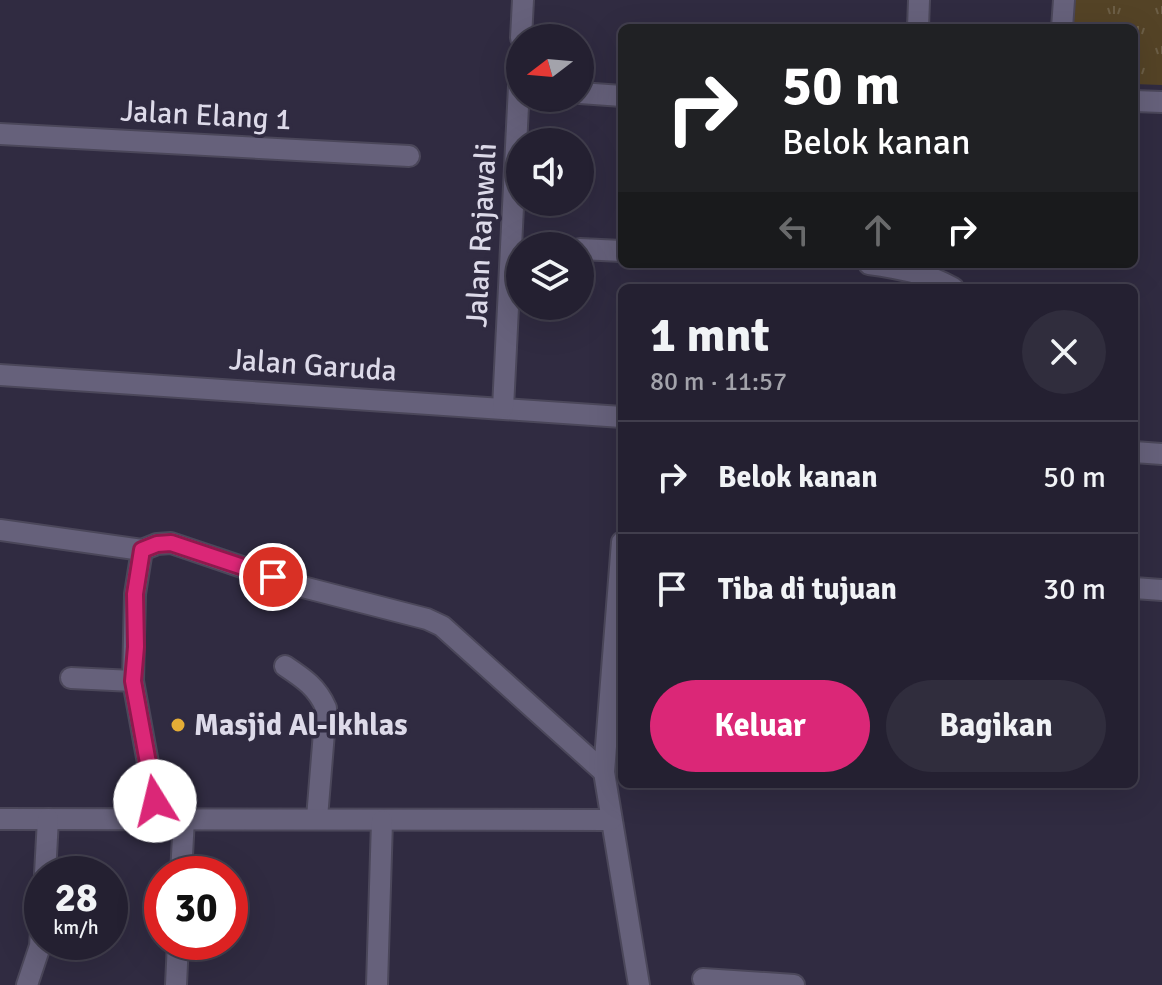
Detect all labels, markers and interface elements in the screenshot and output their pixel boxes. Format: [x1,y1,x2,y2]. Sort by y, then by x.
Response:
north arrow [506,24,594,112]
map controls [506,24,594,320]
text: 50 m [782,51,900,120]
icon: right [650,56,754,160]
street label: Jalan Elang 1 [120,93,292,138]
text: Belok kanan [782,120,971,165]
button: sound [506,128,594,216]
street label: Jalan Rajawali [458,142,505,328]
icon: left [772,208,816,252]
icon: ahead [856,208,900,252]
icon: right [940,208,984,252]
button: layers [506,232,594,320]
text: 1 mnt [650,306,770,365]
button: close [1022,310,1106,394]
street label: Jalan Garuda [228,341,398,390]
text: 80 m · 11:57 [650,366,787,398]
icon: right [650,455,694,499]
text: Belok kanan [718,459,878,496]
text: 50 m [1043,459,1106,496]
pin [239,543,307,611]
icon: arrive [251,555,295,599]
icon: arrive [650,567,694,611]
text: Tiba di tujuan [718,571,897,608]
text: 30 m [1043,571,1106,608]
button: Keluar [650,680,870,772]
button: Bagikan [886,680,1106,772]
place label: Masjid Al-Ikhlas [194,707,407,744]
marker: Masjid Al-Ikhlas [169,716,187,734]
position arrow [113,759,197,843]
speed limit sign: 30 [144,856,248,960]
text: 28 [54,873,98,923]
text: km/h [53,915,99,940]

